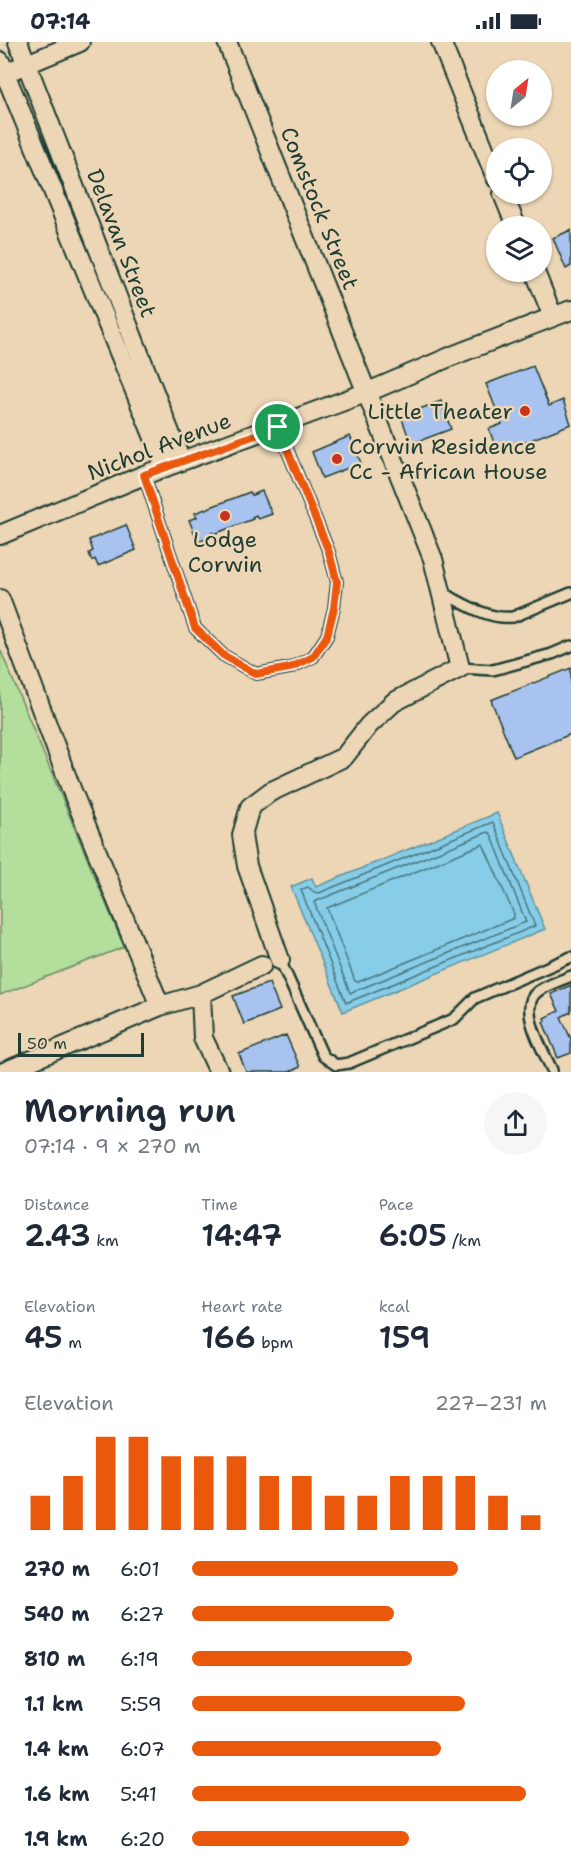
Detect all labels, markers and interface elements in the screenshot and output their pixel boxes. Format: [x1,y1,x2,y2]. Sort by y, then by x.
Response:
text: 07:14 [30,7,90,36]
north arrow [486,60,552,126]
map controls [486,60,552,282]
street label: Comstock Street [274,122,365,294]
button: locate [486,138,552,204]
street label: Delavan Street [80,165,163,321]
button: layers [486,216,552,282]
place label: Little Theater [367,397,513,426]
pin [252,401,303,452]
marker: Little Theater [518,404,532,418]
street label: Nichol Avenue [83,406,235,487]
icon: arrive [261,410,294,443]
place label: Corwin Residence Cc - African House [349,432,548,486]
marker: Corwin Residence Cc - African House [330,452,344,466]
marker: Lodge Corwin [218,509,232,523]
place label: Lodge Corwin [188,525,262,579]
scale bar [18,1030,144,1058]
text: 50 m [27,1033,67,1054]
text: Morning run [24,1088,236,1133]
button: share [484,1092,547,1155]
text: 07:14 · 9 × 270 m [24,1133,201,1159]
text: Distance [24,1194,90,1215]
text: Time [201,1194,238,1215]
text: Pace [379,1194,414,1215]
text: 2.43 [24,1215,91,1256]
text: 14:47 [201,1215,282,1256]
text: 6:05 [379,1215,447,1256]
text: km [91,1230,119,1251]
text: /km [447,1230,481,1251]
text: Elevation [24,1296,96,1317]
text: Heart rate [201,1296,283,1317]
text: kcal [379,1296,410,1317]
text: 45 [24,1317,63,1358]
text: 166 [201,1317,256,1358]
text: 159 [379,1317,430,1358]
text: m [63,1332,82,1353]
text: bpm [256,1332,293,1353]
text: Elevation [24,1390,114,1416]
text: 227–231 m [435,1390,547,1416]
text: 270 m [24,1556,90,1582]
text: 6:01 [120,1556,160,1582]
text: 540 m [24,1601,89,1627]
text: 6:27 [120,1601,164,1627]
text: 810 m [24,1646,85,1672]
text: 6:19 [120,1646,159,1672]
text: 1.1 km [24,1691,83,1717]
text: 5:59 [120,1691,162,1717]
text: 1.4 km [24,1736,89,1762]
text: 6:07 [120,1736,165,1762]
text: 1.6 km [24,1781,90,1807]
text: 5:41 [120,1781,157,1807]
text: 1.9 km [24,1826,87,1852]
text: 6:20 [120,1826,165,1852]

